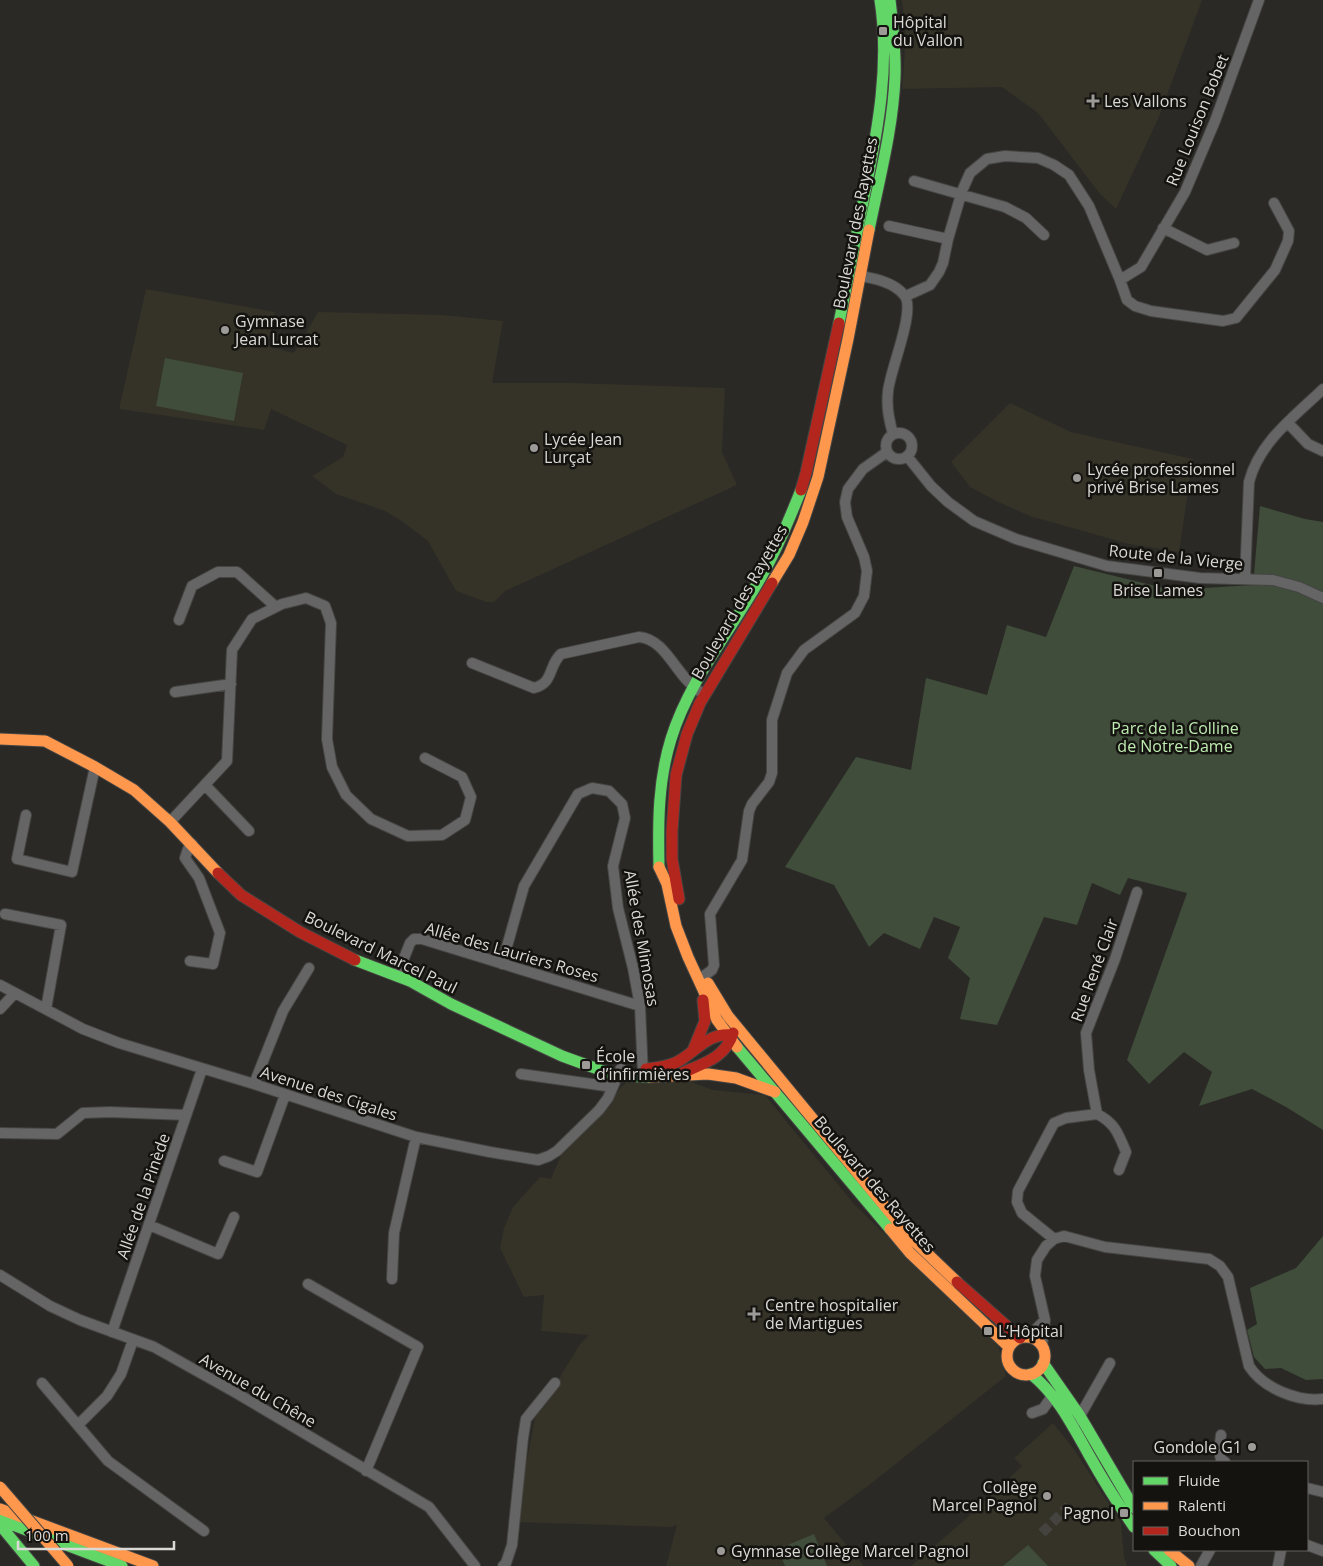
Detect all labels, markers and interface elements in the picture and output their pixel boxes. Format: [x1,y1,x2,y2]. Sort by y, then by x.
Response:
place label: Hôpital du Vallon [893,11,963,51]
marker: Hôpital du Vallon [877,25,889,37]
street label: Rue Louison Bobet [1161,51,1234,189]
place label: Les Vallons [1104,90,1187,112]
marker: Les Vallons [1086,94,1100,108]
street label: Boulevard des Rayettes [828,135,882,311]
place label: Gymnase Jean Lurcat [233,310,318,350]
marker: Gymnase Jean Lurcat [219,324,231,336]
place label: Lycée Jean Lurçat [544,428,622,468]
marker: Lycée Jean Lurçat [528,442,540,454]
place label: Lycée professionnel privé Brise Lames [1087,458,1235,498]
marker: Lycée professionnel privé Brise Lames [1071,472,1083,484]
street label: Boulevard des Rayettes [686,521,792,683]
street label: Route de la Vierge [1108,539,1244,575]
marker: Brise Lames [1152,567,1164,579]
place label: Brise Lames [1113,579,1203,601]
park label: Parc de la Colline de Notre-Dame [1111,717,1239,757]
street label: Allée des Mimosas [619,868,665,1008]
street label: Boulevard Marcel Paul [301,905,461,999]
street label: Rue René Clair [1065,915,1123,1025]
street label: Allée des Lauriers Roses [423,917,601,987]
place label: École d’infirmières [596,1045,689,1085]
marker: École d’infirmières [580,1059,592,1071]
street label: Avenue des Cigales [258,1060,400,1126]
street label: Boulevard des Rayettes [809,1111,941,1257]
street label: Allée de la Pinède [111,1130,175,1262]
place label: Centre hospitalier de Martigues [765,1294,899,1334]
marker: Centre hospitalier de Martigues [747,1307,761,1321]
place label: L’Hôpital [998,1320,1063,1342]
marker: L’Hôpital [982,1325,994,1337]
street label: Avenue du Chêne [196,1348,320,1432]
place label: Gondole G1 [1154,1436,1242,1458]
marker: Gondole G1 [1246,1441,1258,1453]
legend [1133,1461,1308,1551]
text: Fluide [1178,1470,1220,1490]
place label: Collège Marcel Pagnol [932,1476,1037,1516]
marker: Collège Marcel Pagnol [1041,1490,1053,1502]
text: Ralenti [1178,1495,1226,1515]
place label: Pagnol [1063,1502,1114,1524]
marker: Pagnol [1118,1507,1130,1519]
scale bar [18,1518,174,1550]
text: Bouchon [1178,1520,1241,1540]
text: 100 m [25,1525,69,1545]
place label: Gymnase Collège Marcel Pagnol [731,1540,969,1562]
marker: Gymnase Collège Marcel Pagnol [715,1545,727,1557]

